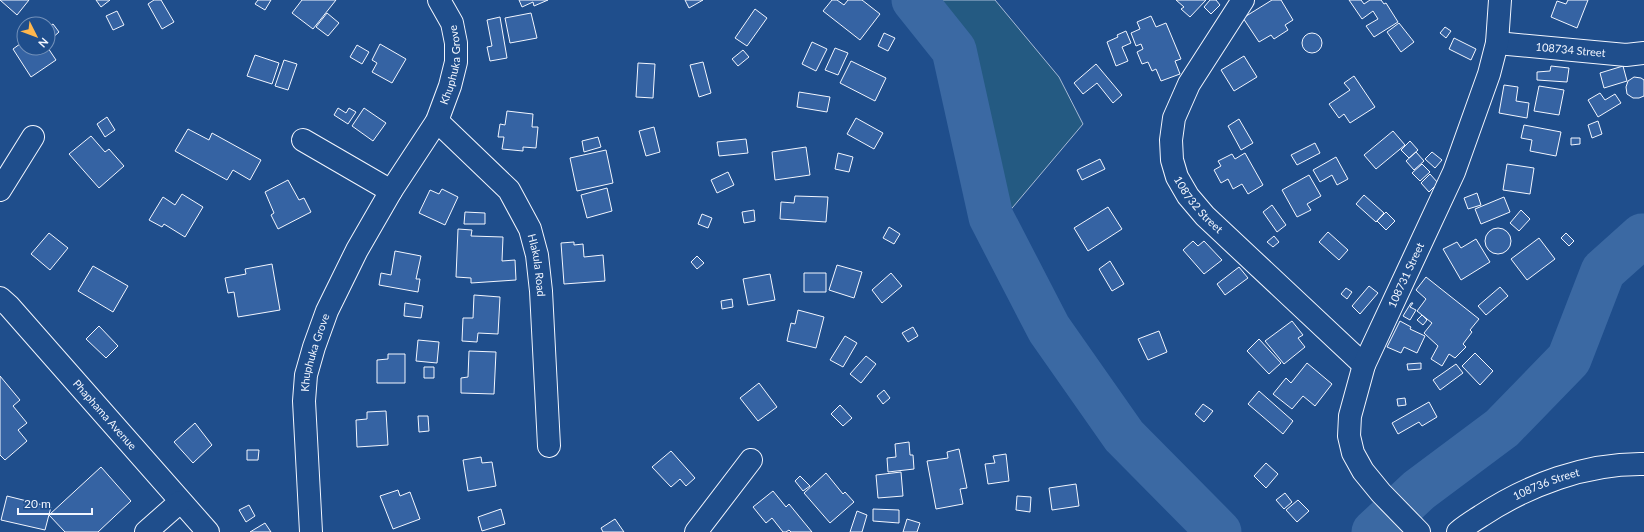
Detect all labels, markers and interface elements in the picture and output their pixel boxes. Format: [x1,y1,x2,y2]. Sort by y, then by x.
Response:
north arrow [16,16,56,56]
street label: Khuphuka Grove [437,24,462,106]
text: N [36,36,51,51]
street label: 108734 Street [1535,40,1606,59]
street label: 108732 Street [1172,173,1226,235]
street label: Hlakula Road [526,232,548,297]
street label: 108731 Street [1385,240,1426,309]
street label: Khuphuka Grove [298,311,332,392]
street label: Phaphama Avenue [71,377,140,452]
street label: 108736 Street [1511,465,1581,502]
scale bar [18,490,92,516]
text: 20 m [24,496,51,511]

